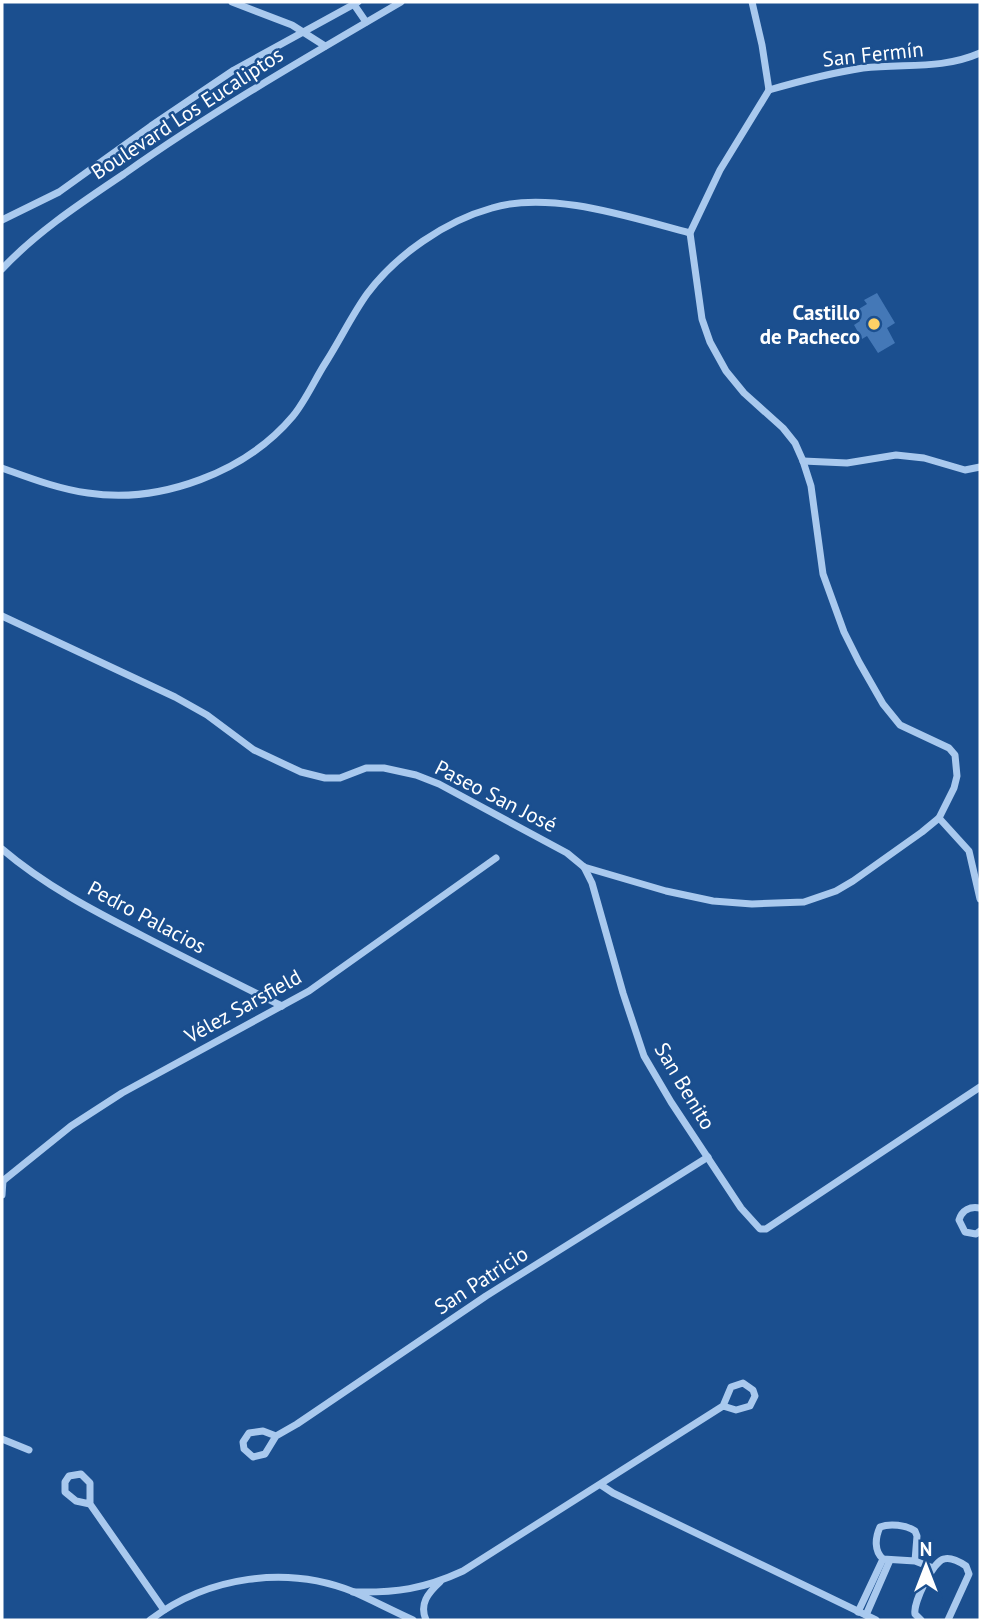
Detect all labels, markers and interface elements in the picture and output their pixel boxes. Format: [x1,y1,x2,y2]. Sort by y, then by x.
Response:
street label: San Fermín [821,35,925,73]
street label: Boulevard Los Eucaliptos [86,41,288,185]
place label: Castillo de Pacheco [760,299,860,350]
marker: Castillo de Pacheco [866,316,882,332]
street label: Paseo San José [431,754,561,838]
street label: Pedro Palacios [83,875,211,959]
street label: Vélez Sarsfield [179,963,306,1050]
street label: San Benito [648,1038,722,1134]
street label: San Patricio [429,1240,533,1320]
north arrow [891,1531,961,1601]
text: N [920,1537,932,1561]

